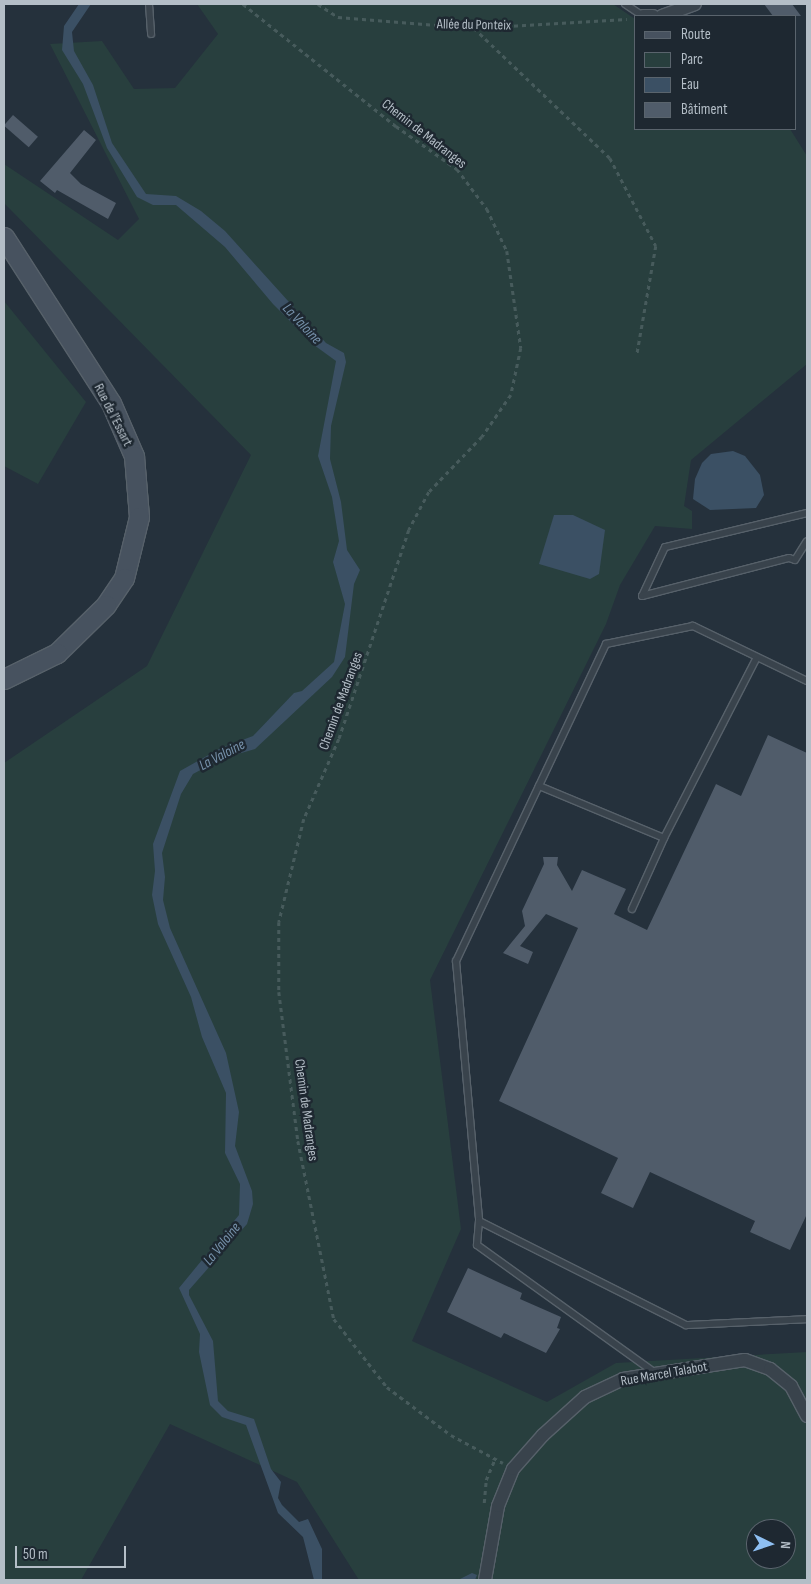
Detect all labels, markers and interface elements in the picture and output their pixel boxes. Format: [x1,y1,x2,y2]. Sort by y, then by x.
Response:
legend [634,15,796,130]
street label: Allée du Ponteix [437,16,511,34]
text: Route [681,25,711,44]
text: Parc [681,50,703,69]
text: Eau [681,75,699,94]
street label: Chemin de Madranges [378,96,470,172]
text: Bâtiment [681,100,728,119]
water label: La Valoine [278,300,326,348]
street label: Rue de l'Essart [90,381,136,449]
street label: Chemin de Madranges [316,650,366,752]
water label: La Valoine [196,735,248,775]
street label: Chemin de Madranges [291,1058,321,1162]
water label: La Valoine [199,1219,245,1269]
street label: Rue Marcel Talabot [619,1358,709,1390]
north arrow [746,1519,796,1569]
scale bar [18,1536,129,1568]
text: N [777,1541,794,1549]
text: 50 m [23,1545,48,1564]

